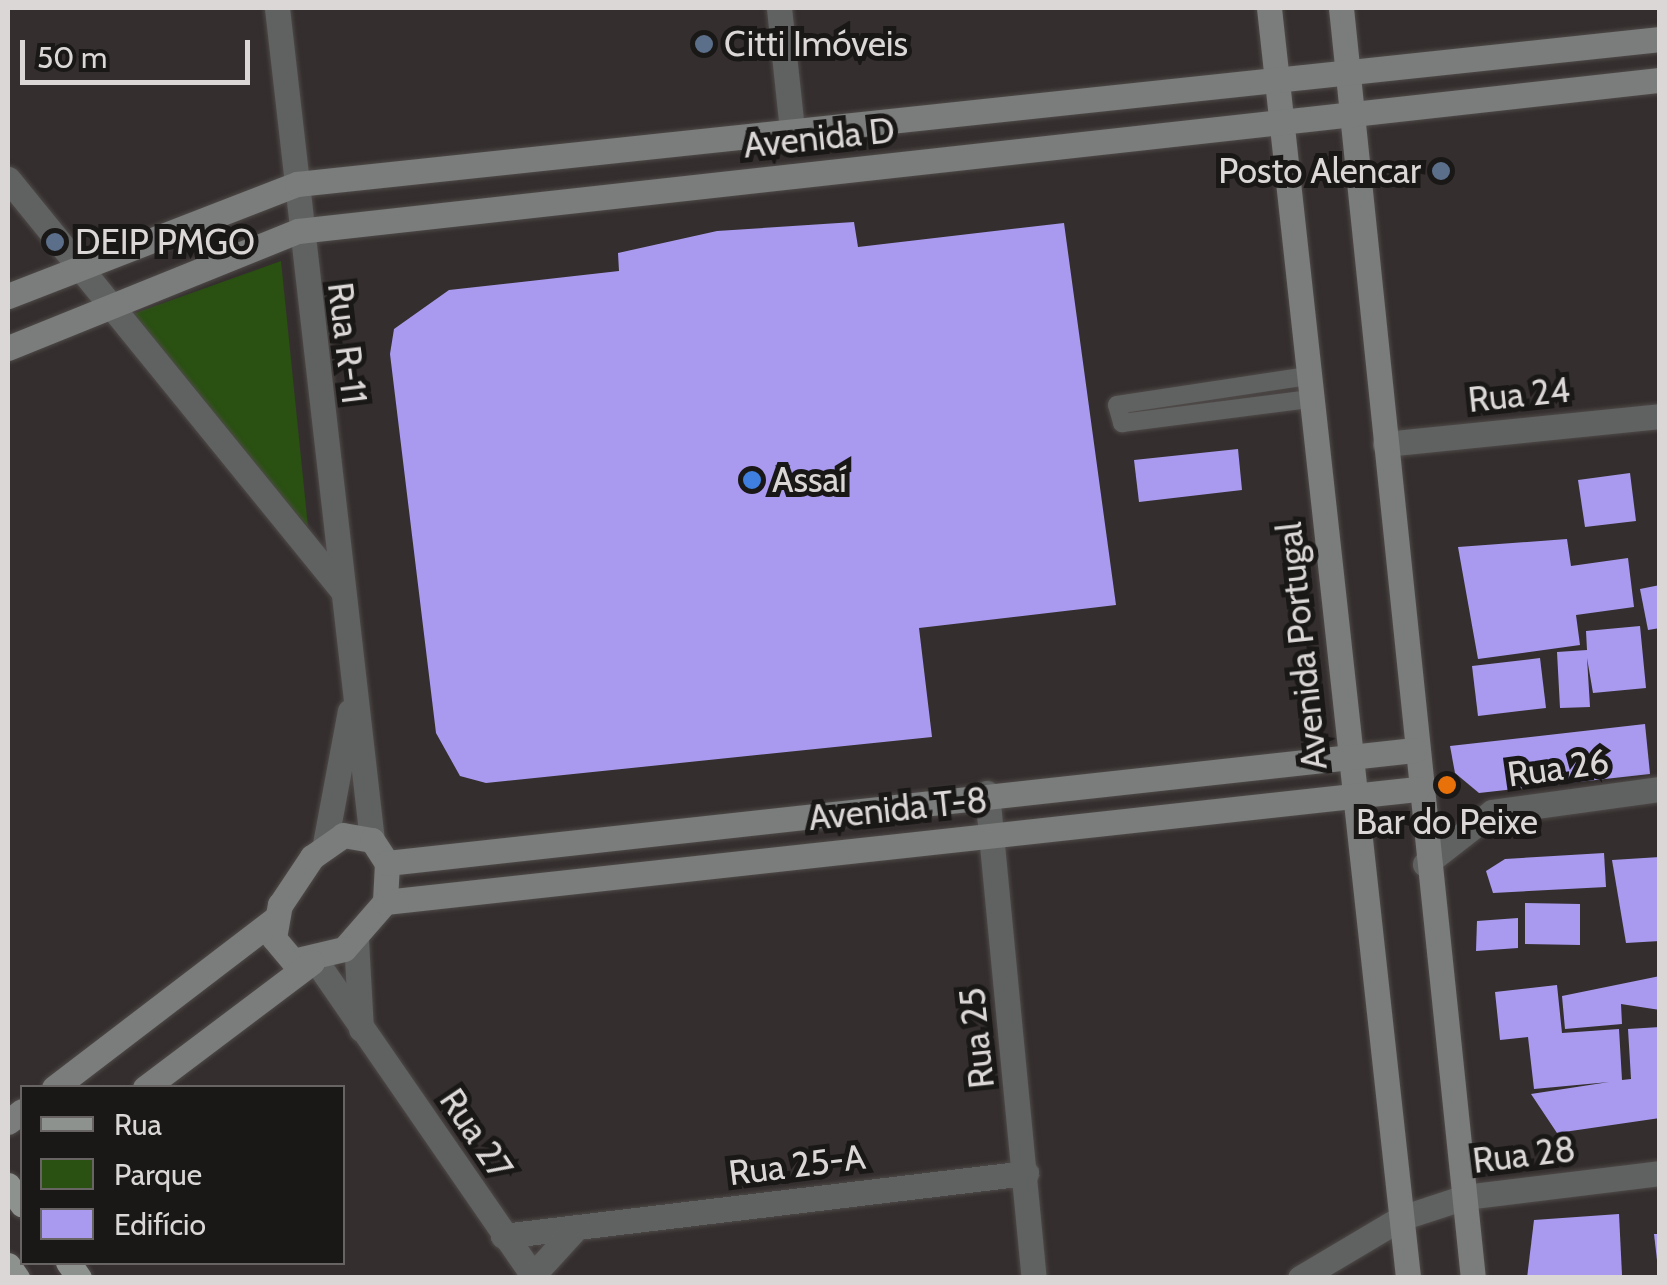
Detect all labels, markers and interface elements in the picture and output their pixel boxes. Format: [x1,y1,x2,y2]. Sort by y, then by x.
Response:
scale bar [25,20,255,82]
place label: Citti Imóveis [724,23,908,65]
marker: Citti Imóveis [693,33,715,55]
text: 50 m [37,39,107,76]
street label: Avenida D [741,109,897,167]
place label: Posto Alencar [1218,150,1421,192]
marker: Posto Alencar [1430,160,1452,182]
place label: DEIP PMGO [75,221,255,263]
marker: DEIP PMGO [44,231,66,253]
street label: Rua R-11 [319,280,375,406]
street label: Rua 24 [1466,369,1572,421]
place label: Assaí [772,459,847,501]
marker: Assaí [741,469,763,491]
street label: Avenida Portugal [1268,520,1336,772]
street label: Rua 26 [1505,740,1611,796]
marker: Bar do Peixe [1436,774,1458,796]
street label: Avenida T-8 [807,779,989,839]
place label: Bar do Peixe [1356,801,1538,843]
street label: Rua 25 [951,986,1003,1090]
street label: Rua 27 [431,1081,521,1187]
legend [20,1085,345,1265]
text: Rua [114,1106,162,1143]
street label: Rua 28 [1470,1128,1578,1182]
street label: Rua 25-A [726,1136,868,1194]
text: Parque [114,1156,202,1193]
text: Edifício [114,1206,206,1243]

